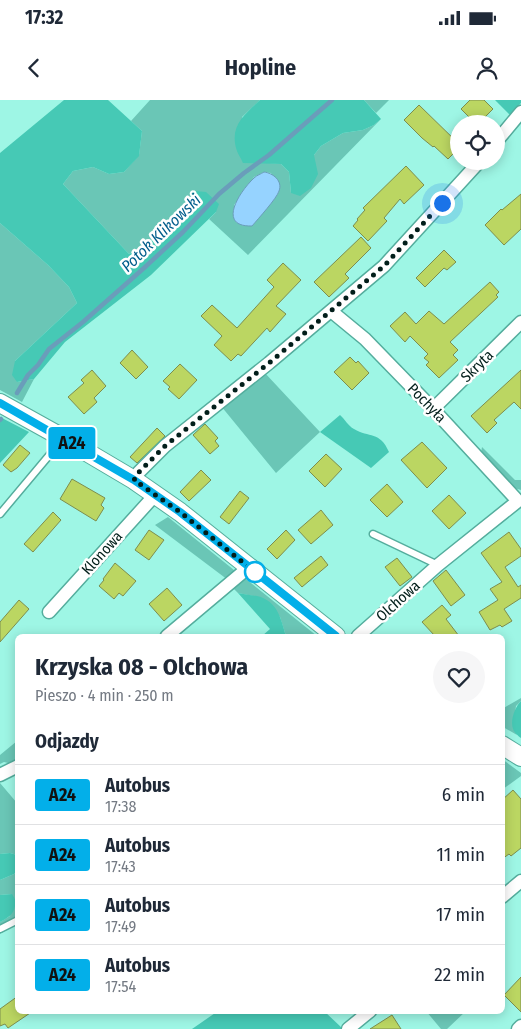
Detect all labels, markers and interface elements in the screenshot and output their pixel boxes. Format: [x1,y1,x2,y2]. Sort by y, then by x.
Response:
text: 17:32 [25,6,63,29]
icon: back [20,54,48,82]
text: Hopline [225,54,296,81]
icon: person [473,54,501,82]
map controls [450,115,505,170]
button: locate [450,115,505,170]
water label: Potok Klikowski [117,190,205,276]
your location [430,191,455,216]
street label: Skryta [457,346,497,386]
street label: Pochyła [404,380,450,426]
line badge: A24 [43,427,101,459]
text: A24 [58,432,86,454]
street label: Klonowa [78,527,126,579]
unlabelled marker [244,561,266,583]
street label: Olchowa [372,577,424,625]
button: heart [433,651,485,703]
text: Krzyska 08 - Olchowa [35,653,248,681]
text: Pieszo · 4 min · 250 m [35,686,174,705]
text: Odjazdy [35,730,99,753]
text: Autobus [105,774,170,797]
text: 6 min [442,783,485,806]
text: A24 [49,784,76,806]
text: 17:38 [105,797,136,816]
text: Autobus [105,834,170,857]
text: 11 min [437,843,485,866]
text: A24 [49,844,76,866]
text: 17:43 [105,857,136,876]
text: Autobus [105,894,170,917]
text: 17 min [436,903,485,926]
text: A24 [49,904,76,926]
text: 17:49 [105,917,136,936]
text: Autobus [105,954,170,977]
text: 22 min [434,963,485,986]
text: A24 [49,964,76,986]
text: 17:54 [105,977,136,996]

